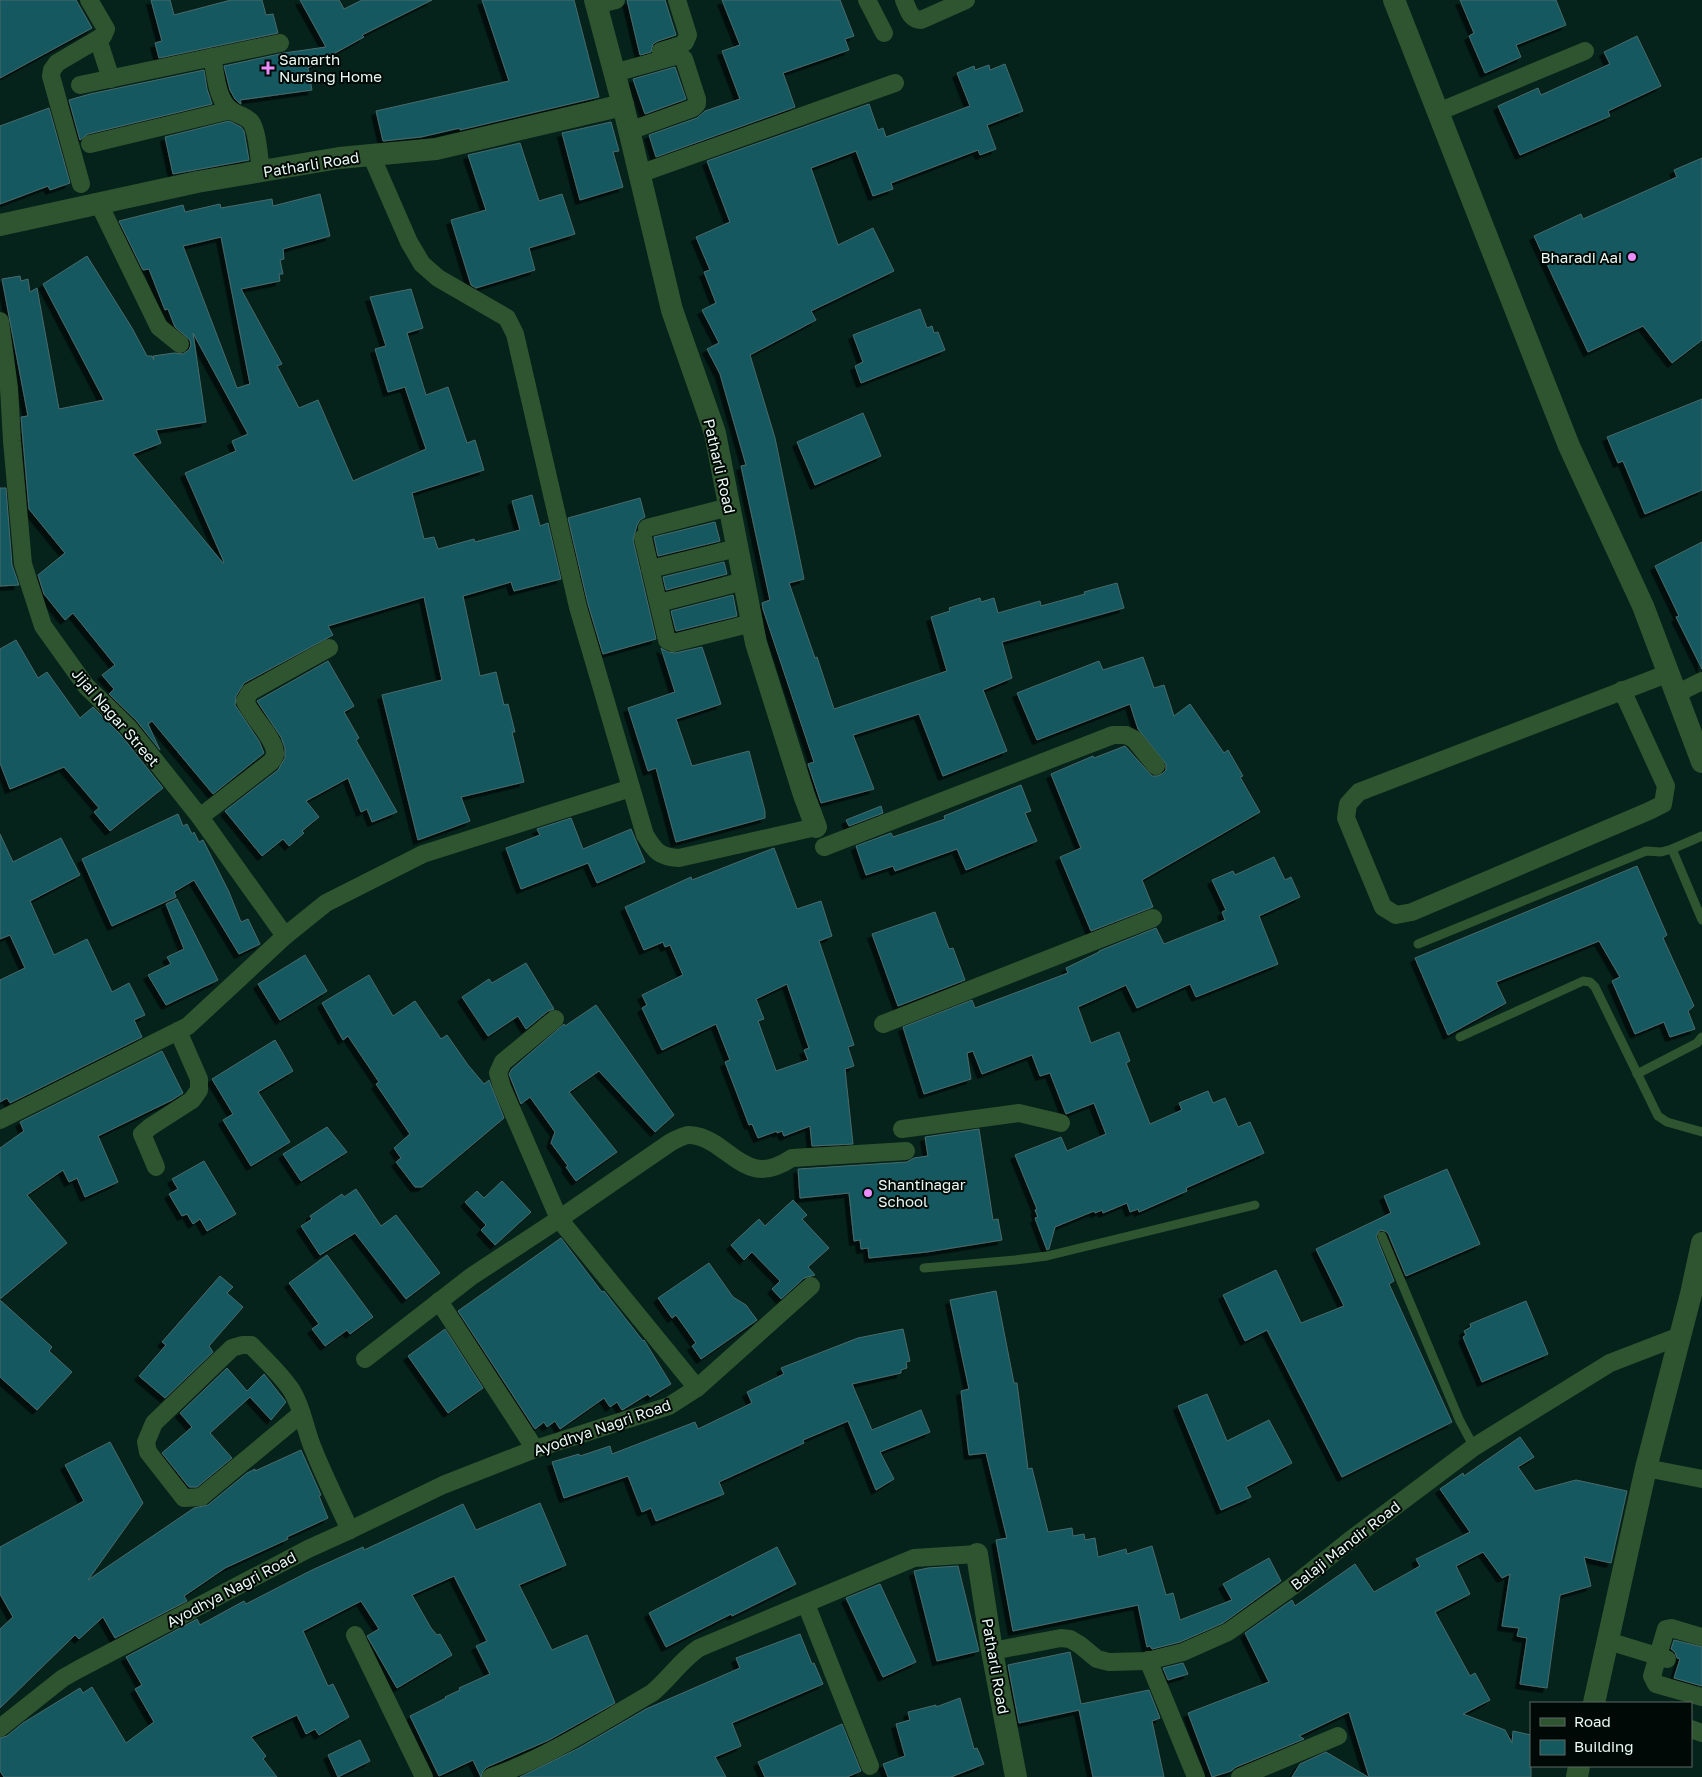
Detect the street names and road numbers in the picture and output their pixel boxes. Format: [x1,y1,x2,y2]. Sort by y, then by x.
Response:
street label: Patharli Road [262,148,360,180]
street label: Patharli Road [700,417,740,515]
street label: Jijai Nagar Street [68,664,164,770]
street label: Ayodhya Nagri Road [531,1395,673,1459]
street label: Balaji Mandir Road [1287,1497,1403,1593]
street label: Ayodhya Nagri Road [163,1547,299,1631]
street label: Patharli Road [979,1617,1013,1715]

